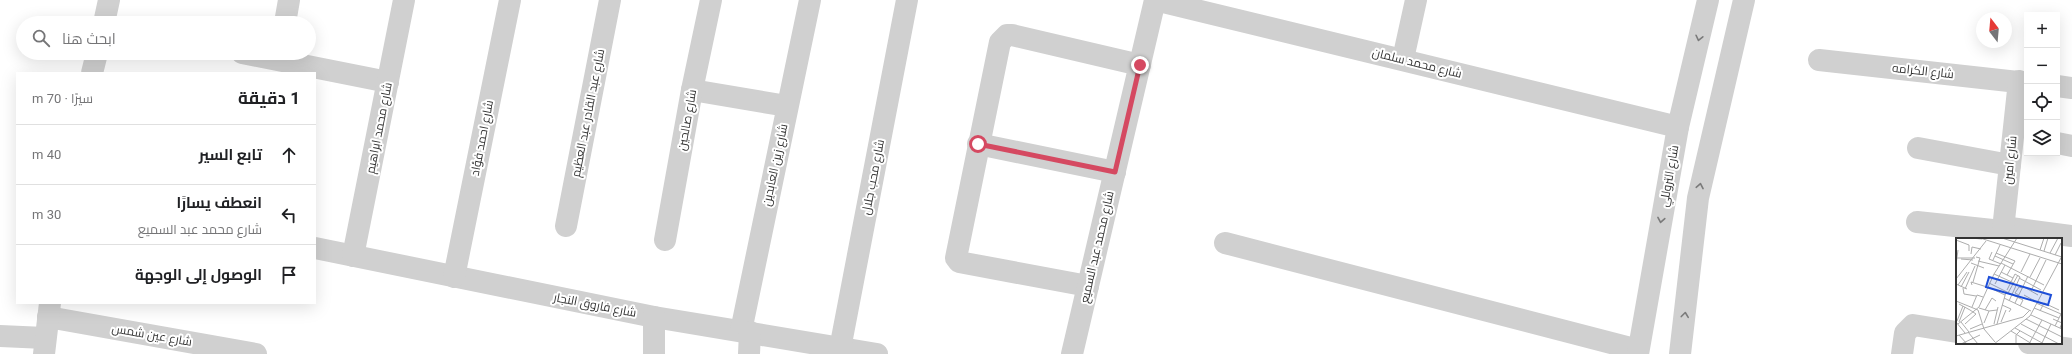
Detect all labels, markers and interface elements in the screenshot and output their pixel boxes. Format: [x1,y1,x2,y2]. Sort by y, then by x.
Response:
north arrow [1976,12,2012,48]
map controls [2024,12,2060,156]
button: + [2024,12,2060,48]
search box [16,16,316,60]
icon: search [30,27,52,49]
text: ابحث هنا [62,30,116,48]
one-way arrow [1695,35,1703,41]
street label: شارع محمد سلمان [1370,45,1463,82]
street label: شارع عبد القادر عبد العظيم [569,48,608,179]
button: − [2024,48,2060,84]
route end [1131,56,1149,74]
street label: شارع الكرامه [1891,61,1955,82]
street label: شارع محمد ابراهيم [363,81,396,175]
button: locate [2024,84,2060,120]
text: 1 دقيقة [238,88,300,108]
street label: شارع صالحين [675,88,700,152]
text: سيرًا · 70 m [32,91,93,106]
street label: شارع احمد فؤاد [468,99,497,177]
button: layers [2024,120,2060,156]
street label: شارع زين العابدين [759,122,792,208]
route start [969,135,987,153]
street label: شارع امين [2000,135,2021,185]
street label: شارع محب جلال [859,138,888,216]
icon: ahead [278,144,300,166]
street label: شارع التروللي [1657,144,1684,208]
text: تابع السير [199,146,262,164]
text: 40 m [32,147,61,162]
one-way arrow [1695,183,1704,189]
street label: شارع محمد عبد السميع [1077,189,1118,305]
text: انعطف يسارًا [176,194,262,212]
icon: left [278,204,300,226]
text: 30 m [32,207,61,222]
one-way arrow [1657,217,1666,223]
text: شارع محمد عبد السميع [138,222,262,237]
inset map [1956,238,2062,344]
icon: arrive [278,264,300,286]
text: الوصول إلى الوجهة [135,266,262,284]
street label: شارع فاروق النجار [551,290,638,321]
one-way arrow [1680,312,1689,318]
street label: شارع عين شمس [111,321,193,350]

